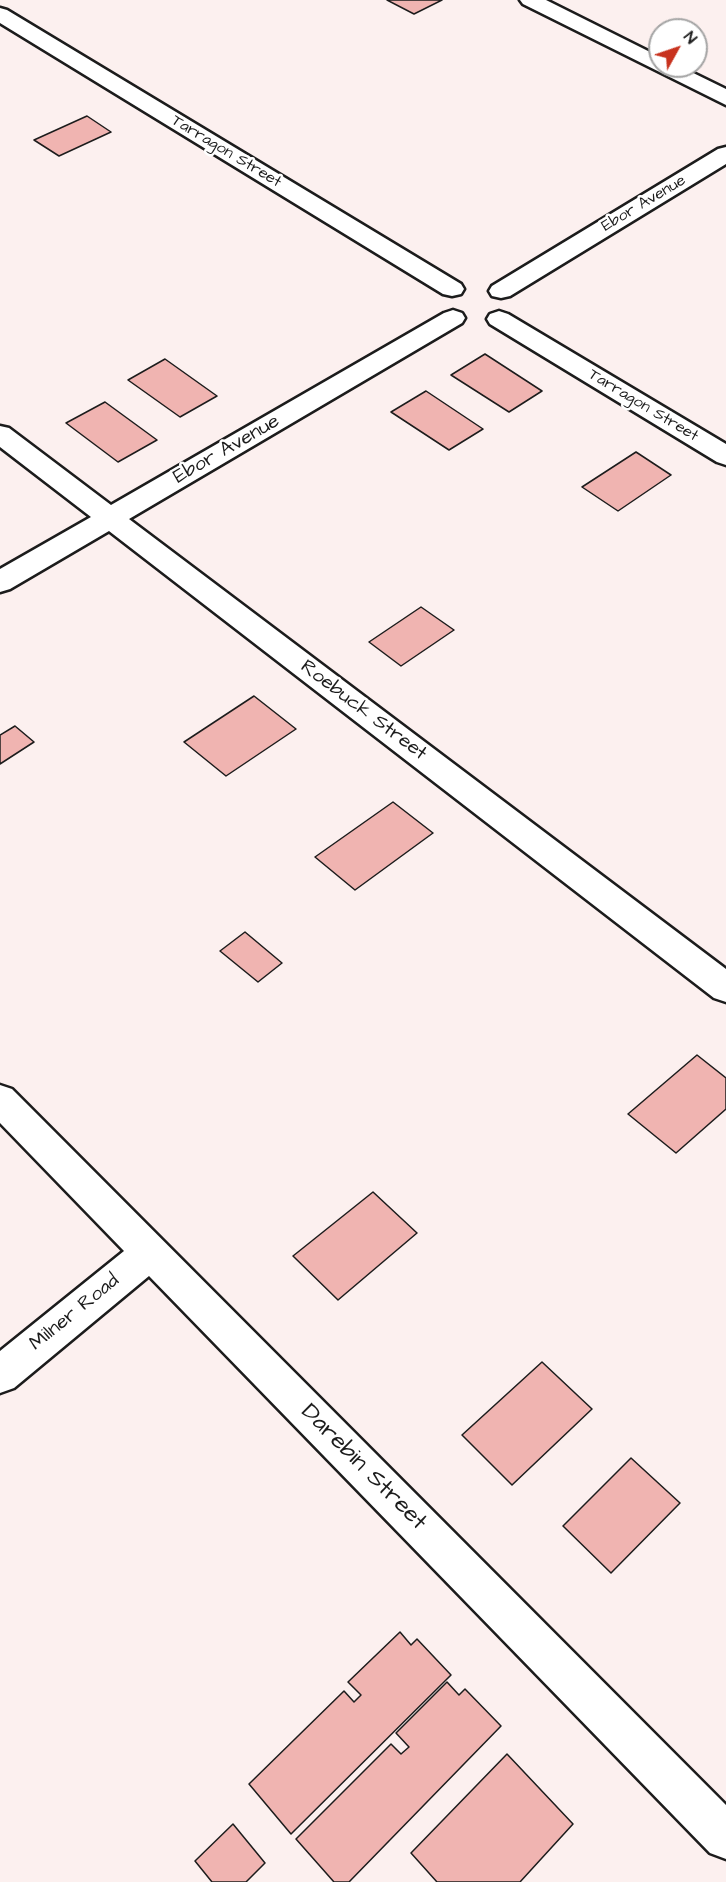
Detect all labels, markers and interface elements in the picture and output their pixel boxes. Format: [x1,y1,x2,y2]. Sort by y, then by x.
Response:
north arrow [648,18,708,78]
text: N [679,27,702,49]
street label: Tarragon Street [168,112,284,192]
street label: Ebor Avenue [598,171,690,237]
street label: Tarragon Street [585,366,701,446]
street label: Ebor Avenue [170,410,284,490]
street label: Roebuck Street [295,656,431,766]
street label: Milner Road [25,1270,125,1356]
street label: Darebin Street [294,1399,432,1537]

